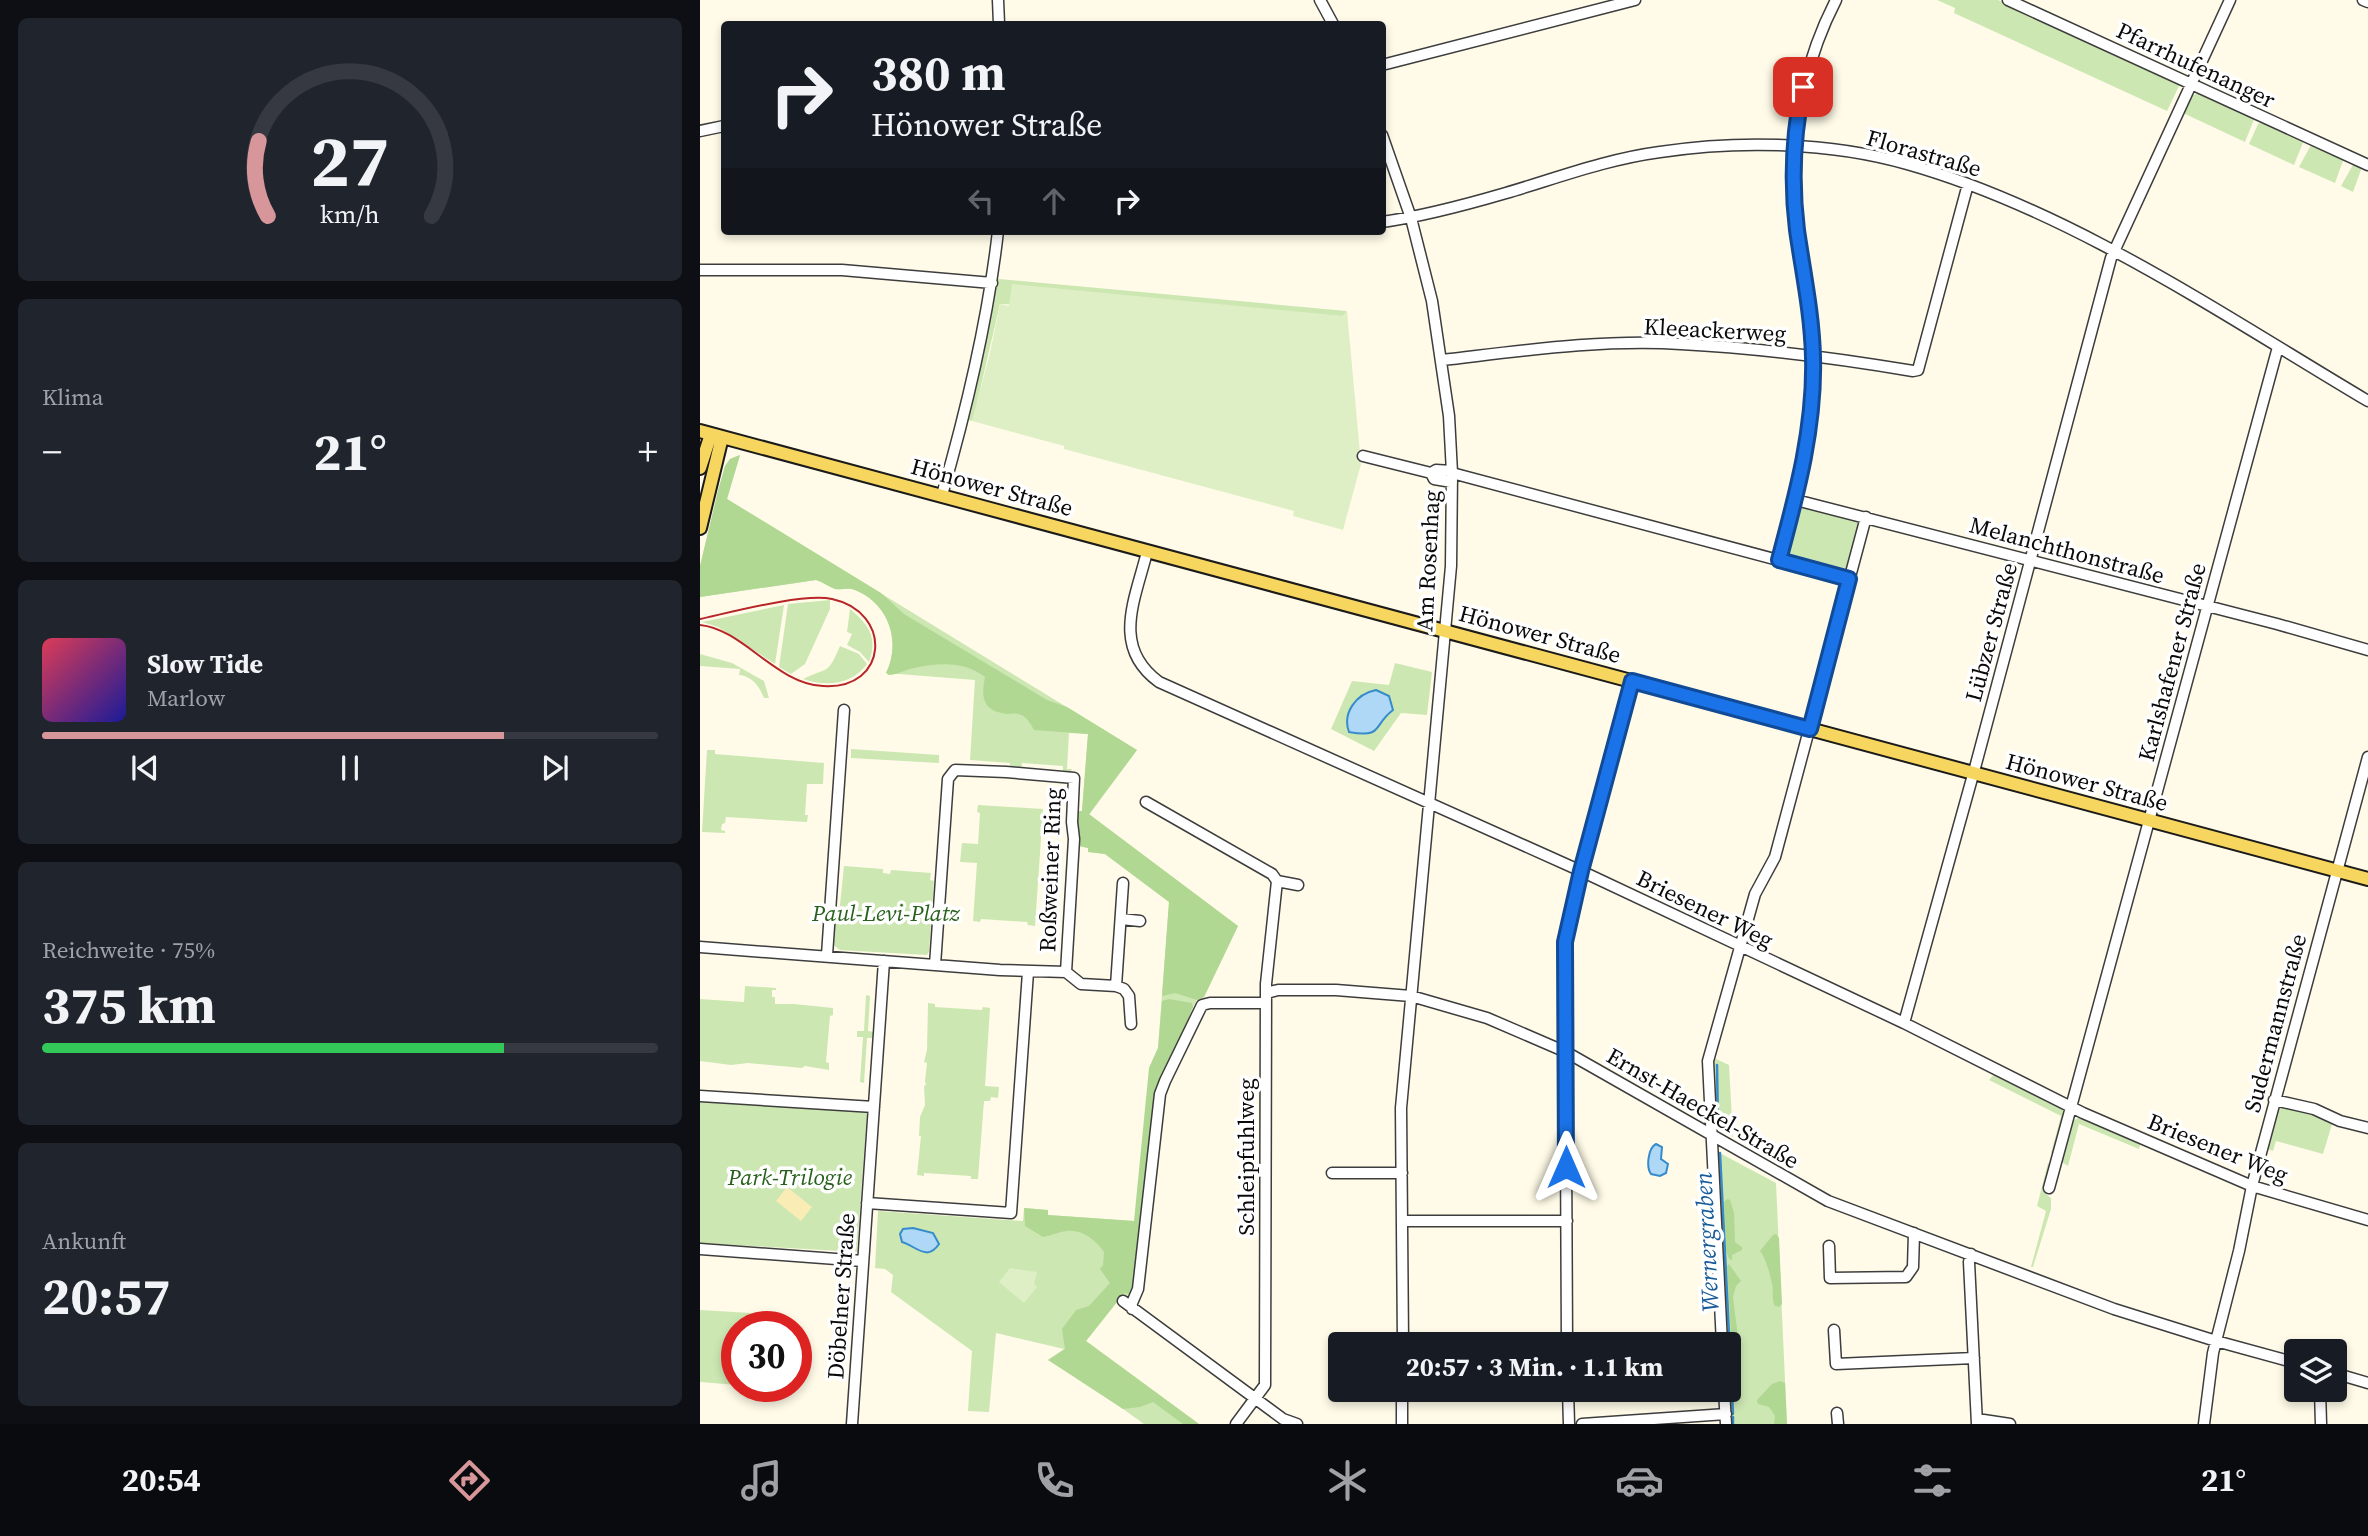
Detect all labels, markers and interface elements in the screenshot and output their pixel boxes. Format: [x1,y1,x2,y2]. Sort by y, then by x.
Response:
street label: Pfarrhufenanger [2111,14,2281,116]
text: 380 m [871,39,1006,106]
icon: right [756,49,847,140]
pin [1773,57,1833,117]
icon: arrive [1784,68,1822,106]
text: Hönower Straße [871,103,1102,147]
text: 27 [311,111,389,210]
street label: Florastraße [1863,121,1985,185]
icon: left [962,182,1000,220]
icon: ahead [1035,182,1073,220]
icon: right [1108,182,1146,220]
text: km/h [320,196,380,230]
street label: Kleeackerweg [1643,310,1787,350]
text: Klima [42,381,103,413]
text: 21° [313,416,387,487]
text: − [42,426,62,478]
text: + [638,426,658,478]
street label: Hönower Straße [908,450,1076,524]
street label: Am Rosenhag [1408,489,1448,633]
street label: Melanchthonstraße [1966,509,2168,591]
street label: Lübzer Straße [1957,559,2025,705]
street label: Karlshafener Straße [2130,559,2214,765]
street label: Hönower Straße [1456,597,1624,671]
text: Slow Tide [147,646,263,682]
text: Marlow [147,682,225,714]
street label: Hönower Straße [2003,745,2171,819]
icon: previous [126,749,164,787]
icon: pause [331,749,369,787]
icon: next [536,749,574,787]
street label: Roßweiner Ring [1031,787,1069,953]
street label: Briesener Weg [1631,862,1779,956]
park label: Paul-Levi-Platz [811,897,961,929]
street label: Sudermannstraße [2236,930,2314,1116]
text: Reichweite · 75% [42,934,215,966]
text: 375 km [42,969,216,1040]
street label: Ernst-Haeckel-Straße [1601,1040,1805,1176]
street label: Schleipfuhlweg [1230,1078,1262,1236]
street label: Briesener Weg [2143,1105,2293,1191]
position arrow [1529,1130,1603,1204]
park label: Park-Trilogie [727,1161,853,1193]
water label: Wernergraben [1686,1171,1727,1313]
street label: Döbelner Straße [819,1212,863,1380]
text: Ankunft [42,1225,126,1257]
text: 20:57 [42,1260,170,1331]
speed limit sign: 30 [721,1311,812,1402]
map controls [2284,1339,2347,1402]
button: layers [2284,1339,2347,1402]
text: 20:57 · 3 Min. · 1.1 km [1406,1349,1663,1385]
icon: directions [445,1456,494,1505]
icon: music [737,1456,786,1505]
icon: phone [1030,1456,1079,1505]
icon: climate [1323,1456,1372,1505]
icon: car [1615,1456,1664,1505]
icon: filters [1908,1456,1957,1505]
text: 20:54 [122,1458,201,1502]
text: 21° [2201,1458,2246,1502]

